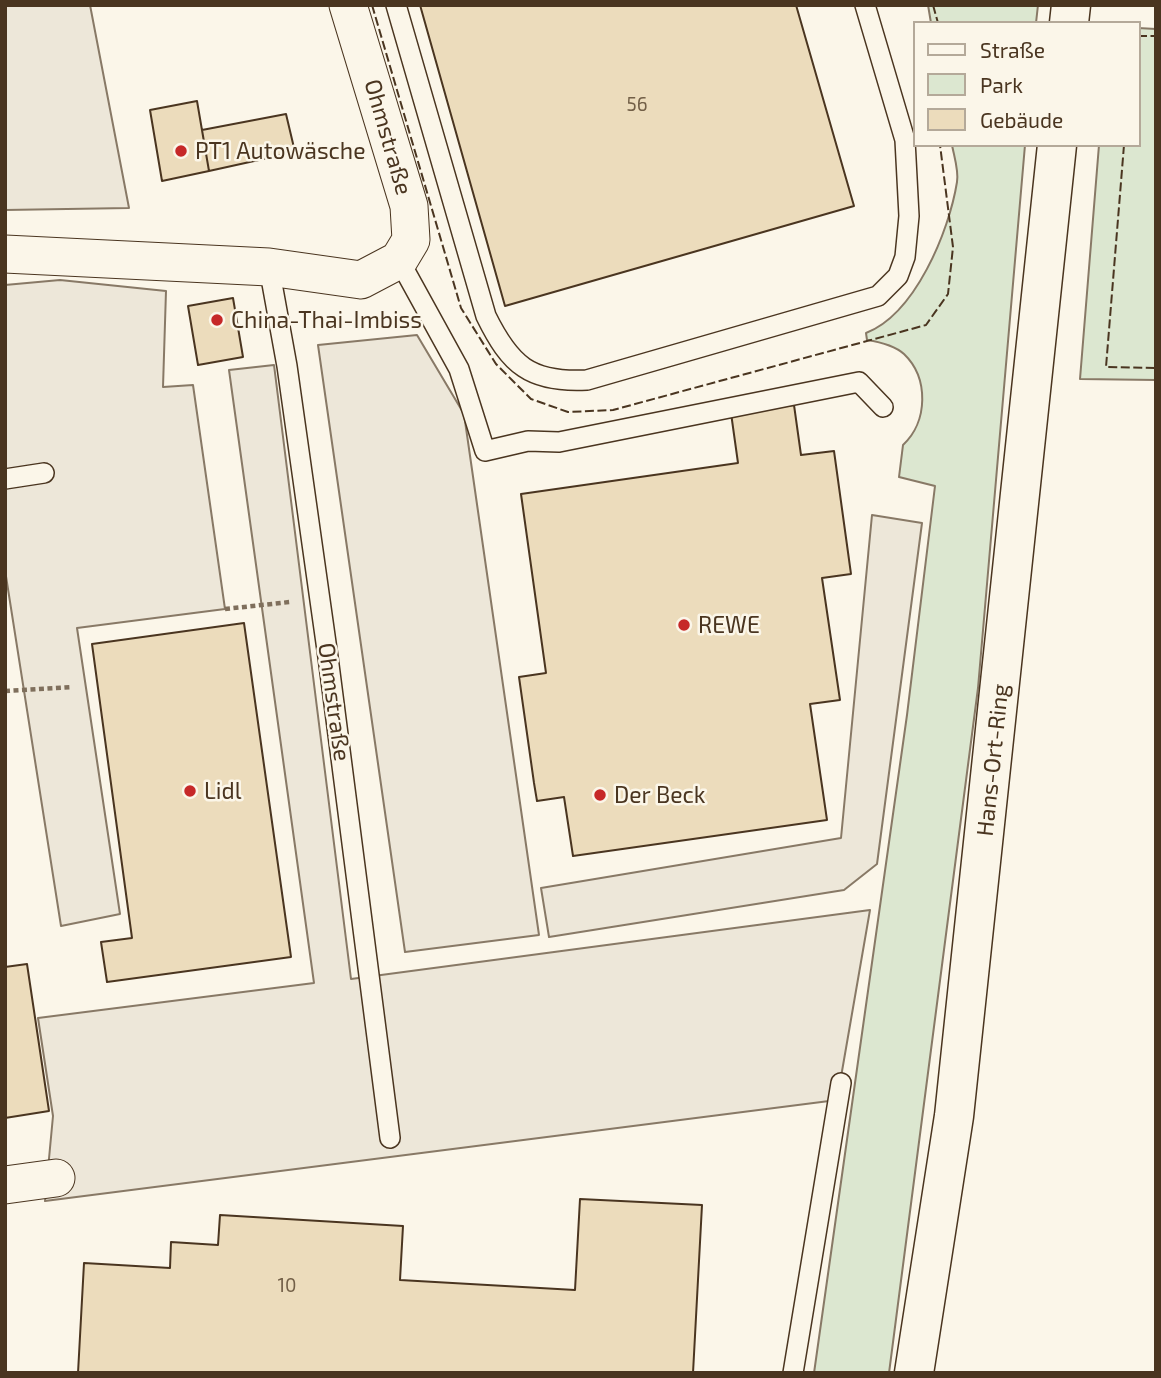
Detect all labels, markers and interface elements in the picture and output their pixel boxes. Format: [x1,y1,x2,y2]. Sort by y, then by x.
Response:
legend [912,21,1140,147]
text: Straße [980,37,1045,62]
text: Park [980,72,1023,97]
street label: Ohmstraße [358,76,418,198]
house number: 56 [626,94,648,116]
text: Gebäude [980,107,1063,132]
place label: PT1 Autowäsche [195,137,366,165]
marker: PT1 Autowäsche [173,143,189,159]
place label: China-Thai-Imbiss [231,306,422,334]
marker: China-Thai-Imbiss [209,312,225,328]
place label: REWE [698,611,760,639]
marker: REWE [676,617,692,633]
street label: Ohmstraße [312,641,356,763]
street label: Hans-Ort-Ring [971,682,1015,838]
place label: Lidl [204,777,242,805]
place label: Der Beck [614,781,706,809]
marker: Lidl [182,783,198,799]
marker: Der Beck [592,787,608,803]
house number: 10 [277,1275,297,1297]

